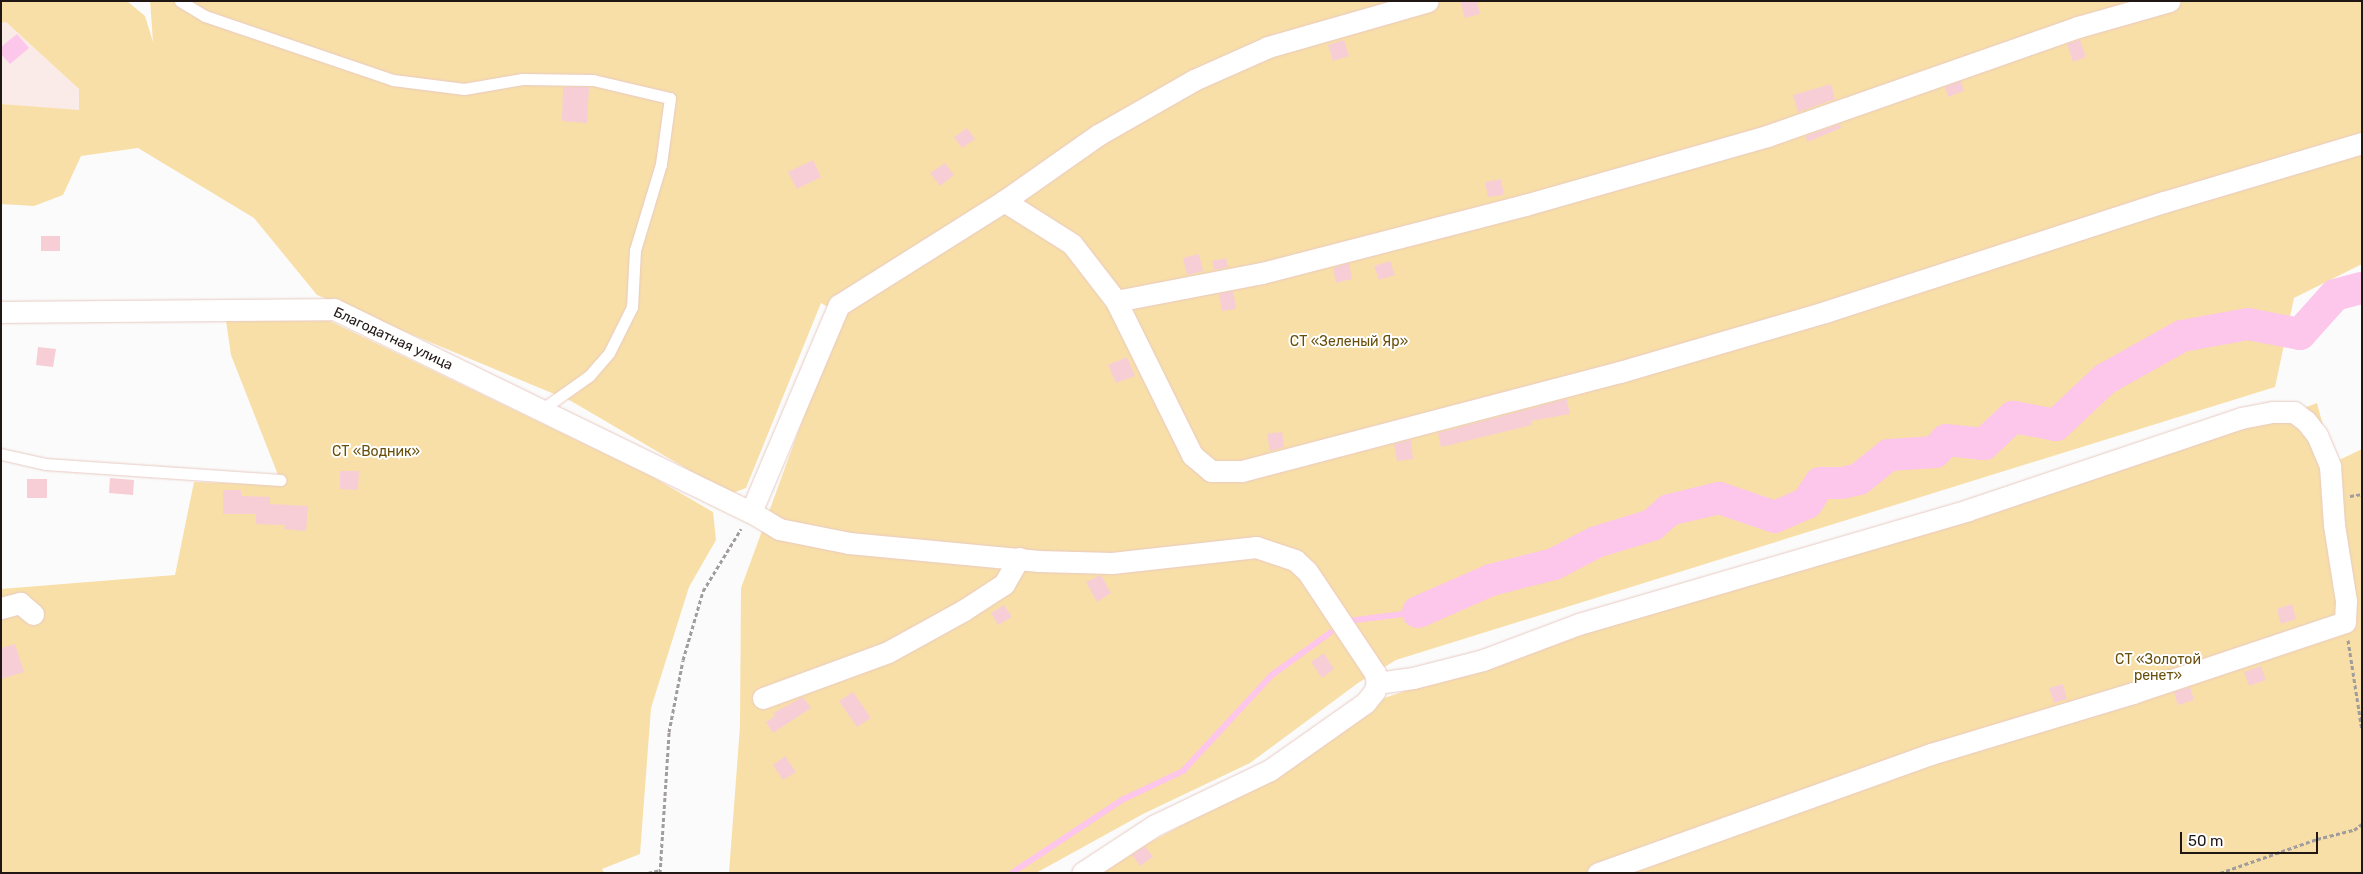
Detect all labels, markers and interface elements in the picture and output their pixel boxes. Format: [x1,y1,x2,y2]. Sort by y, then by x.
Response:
street label: Благодатная улица [331,304,455,374]
park label: СТ «Зеленый Яр» [1290,334,1408,350]
park label: СТ «Водник» [332,444,420,460]
park label: СТ «Золотой ренет» [2115,652,2201,684]
scale bar [2183,822,2320,854]
text: 50 m [2188,832,2223,850]

